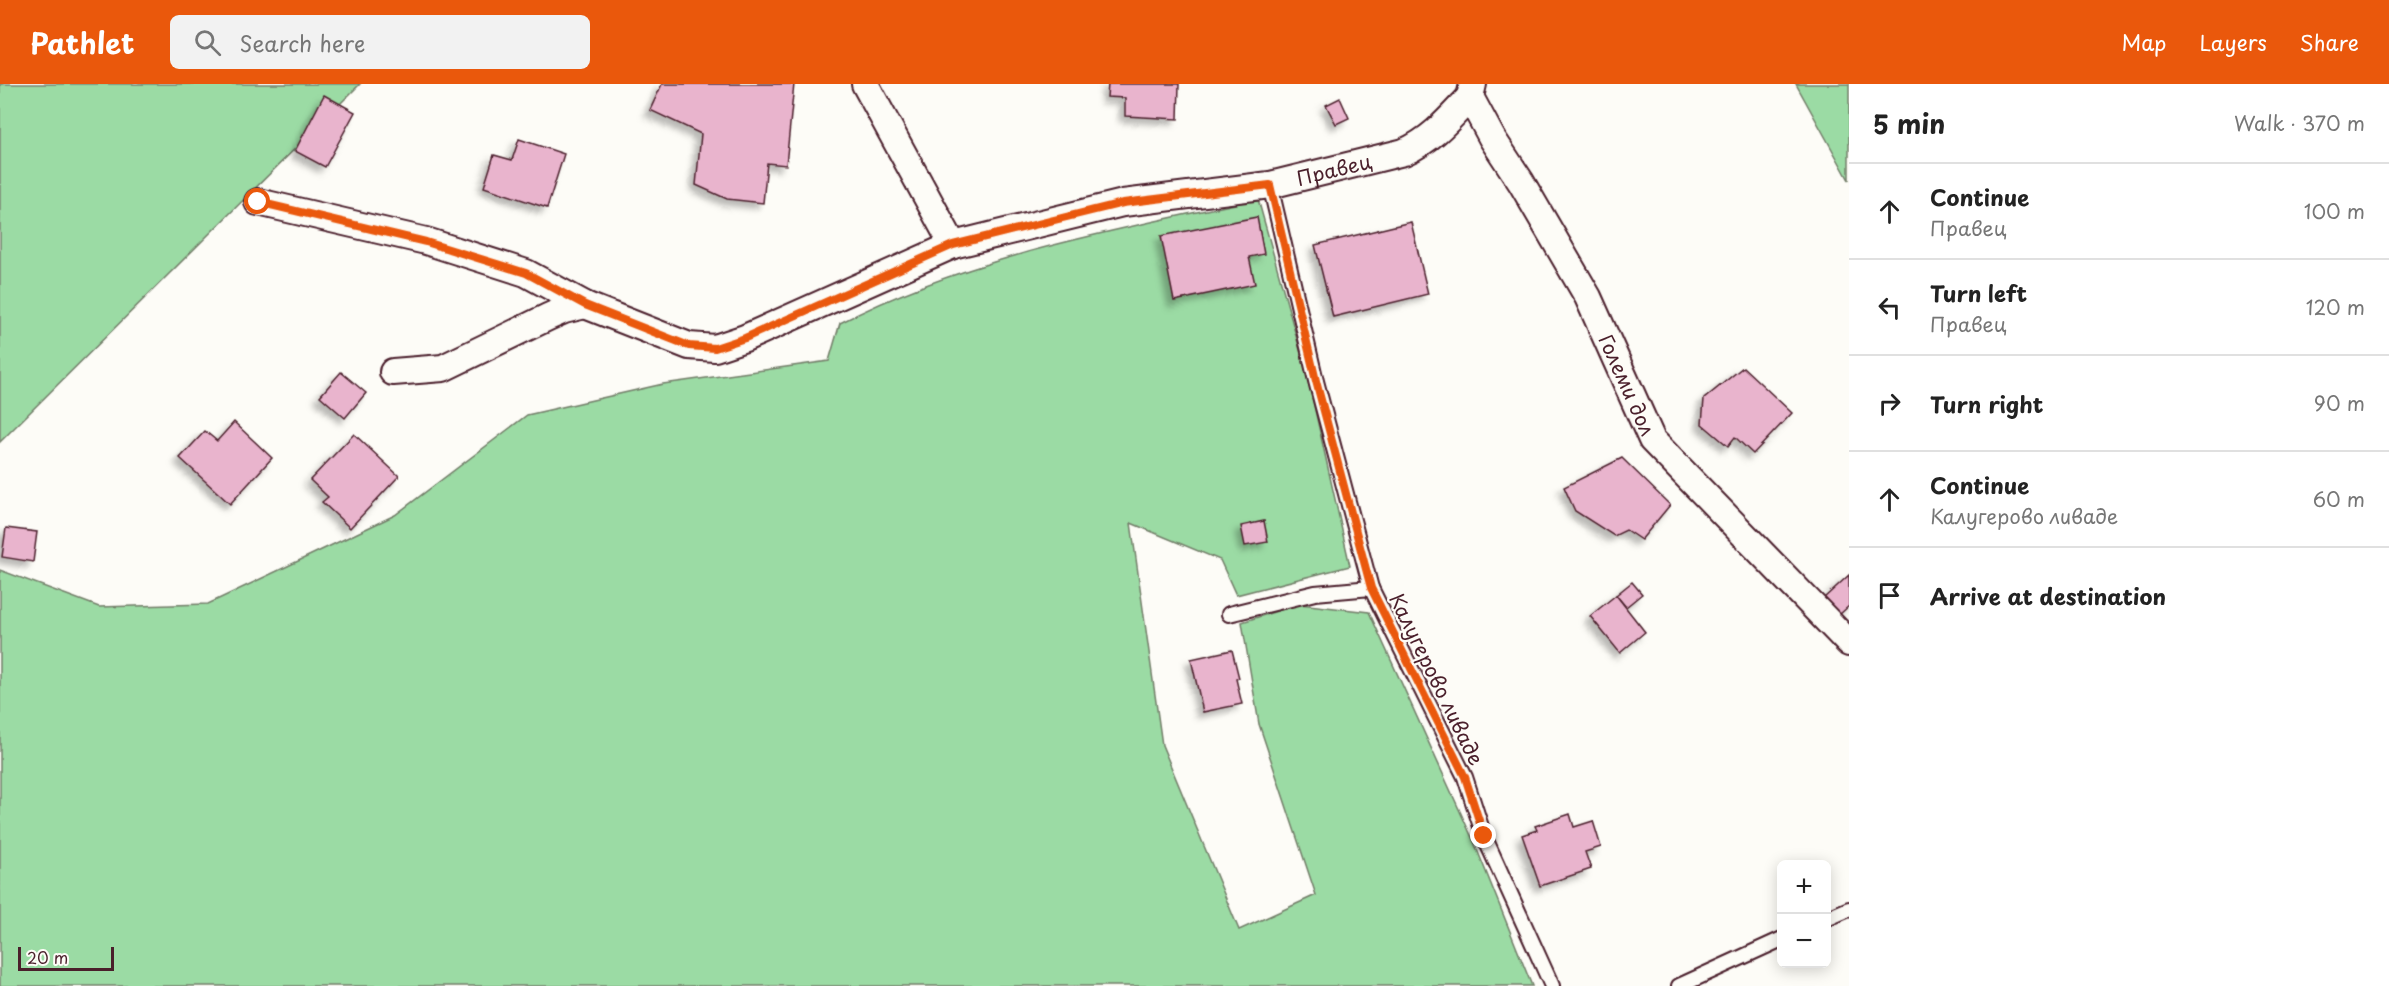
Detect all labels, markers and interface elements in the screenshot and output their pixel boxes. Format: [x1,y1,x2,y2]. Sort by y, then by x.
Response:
search box [170,15,590,69]
text: Pathlet [30,21,134,64]
icon: search [191,26,224,59]
text: Search here [239,26,365,59]
text: Map [2122,26,2166,58]
text: Layers [2199,26,2267,58]
text: Share [2300,26,2359,58]
text: 5 min [1873,104,1945,143]
text: Walk · 370 m [2234,108,2365,138]
street label: Правец [1293,145,1375,193]
text: Continue [1930,180,2029,213]
route start [244,188,270,214]
icon: ahead [1873,195,1906,228]
text: 100 m [2304,196,2365,226]
text: Правец [1930,213,2007,243]
text: Turn left [1930,276,2027,309]
icon: left [1873,291,1906,324]
text: 120 m [2306,292,2365,322]
text: Правец [1930,309,2007,339]
street label: Големи дол [1592,329,1663,440]
icon: right [1873,387,1906,420]
text: Turn right [1930,387,2043,420]
text: 90 m [2314,388,2365,418]
text: Continue [1930,468,2029,501]
icon: ahead [1873,483,1906,516]
text: 60 m [2313,484,2365,514]
text: Калугерово ливаде [1930,501,2118,531]
icon: arrive [1873,579,1906,612]
text: Arrive at destination [1930,579,2166,612]
street label: Калугерово ливаде [1382,588,1492,770]
route end [1470,822,1496,848]
map controls [1777,860,1831,968]
button: + [1777,860,1831,914]
button: − [1777,914,1831,968]
scale bar [18,944,114,972]
text: 20 m [27,945,68,969]

